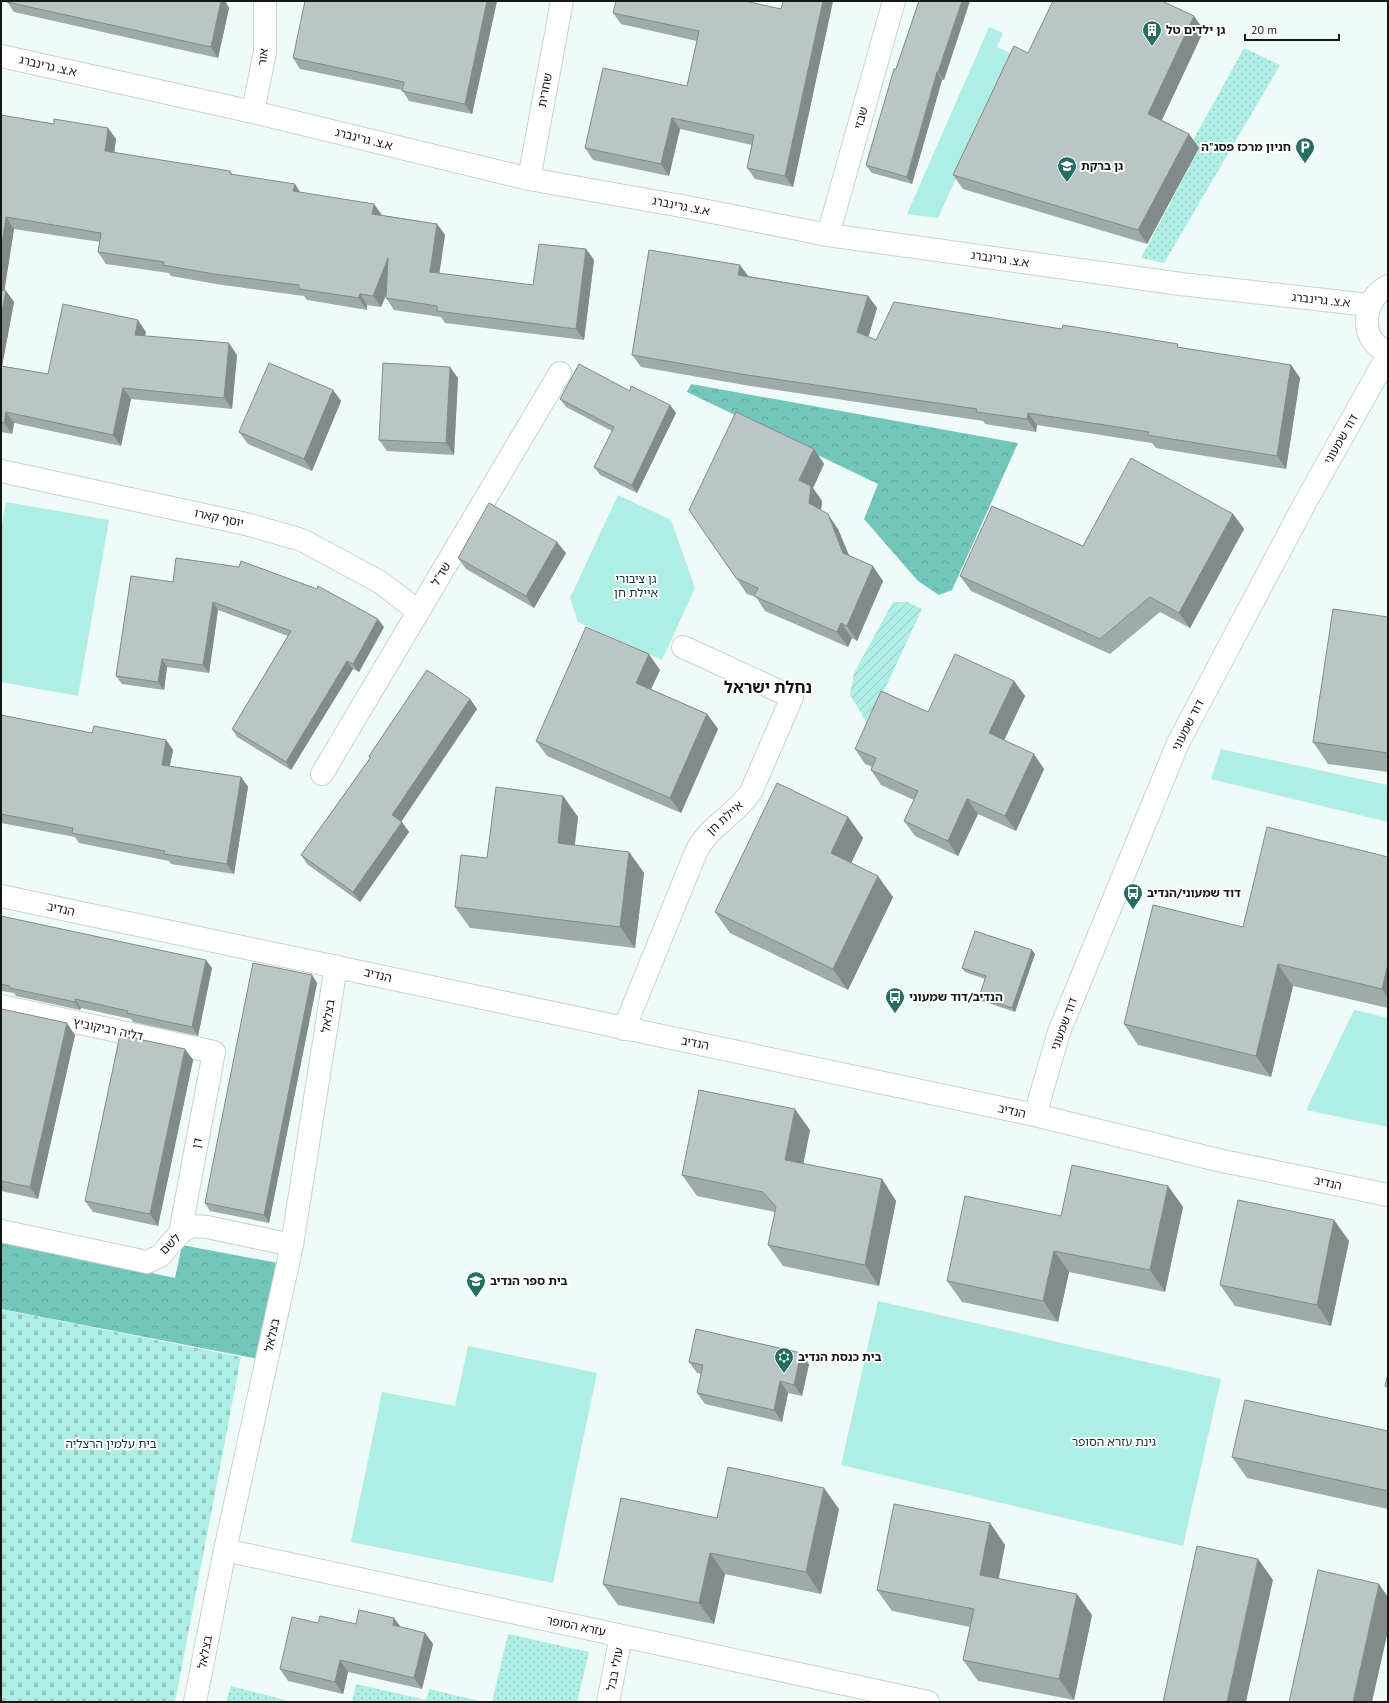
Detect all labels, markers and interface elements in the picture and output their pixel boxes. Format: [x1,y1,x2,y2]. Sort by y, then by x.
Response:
scale bar [1245,16,1339,42]
building icon: גן ילדים טל [1141,19,1163,47]
place label: גן ילדים טל [1166,22,1225,37]
text: 20 m [1251,22,1277,37]
street label: אור [254,47,271,66]
street label: א.צ. גרינברג [18,52,79,80]
street label: שחרית [534,72,555,108]
street label: שבזי [850,105,871,131]
street label: א.צ. גרינברג [334,124,395,153]
parking icon: חניון מרכז פסג"ה [1294,136,1316,164]
place label: חניון מרכז פסג"ה [1201,139,1291,154]
school or university icon: גן ברקת [1056,155,1078,183]
place label: גן ברקת [1081,158,1123,173]
street label: א.צ. גרינברג [651,193,712,219]
street label: א.צ. גרינברג [970,247,1031,270]
street label: א.צ. גרינברג [1291,289,1351,310]
street label: דוד שמעוני [1320,411,1361,466]
street label: יוסף קארו [193,505,245,530]
street label: שד"ל [428,559,454,589]
park label: גן ציבורי איילת חן [614,571,658,600]
district label: נחלת ישראל [724,677,812,697]
street label: דוד שמעוני [1168,696,1207,753]
street label: איילת חן [703,797,746,838]
bus stop icon: דוד שמעוני/הנדיב [1122,882,1144,910]
place label: דוד שמעוני/הנדיב [1147,885,1241,900]
street label: הנדיב [46,898,76,919]
street label: הנדיב [363,964,394,985]
bus stop icon: הנדיב/דוד שמעוני [884,986,906,1014]
place label: הנדיב/דוד שמעוני [909,989,1003,1004]
street label: דוד שמעוני [1047,995,1080,1052]
street label: בצלאל [317,998,338,1034]
street label: 'דליה רביקוביץ [70,1014,145,1044]
street label: הנדיב [680,1032,710,1053]
street label: הנדיב [997,1100,1027,1121]
street label: דן [188,1136,205,1149]
street label: הנדיב [1313,1172,1343,1193]
street label: לשם [156,1230,183,1257]
school or university icon: בית ספר הנדיב [465,1270,487,1298]
place label: בית ספר הנדיב [490,1273,568,1288]
street label: בצלאל [261,1317,282,1353]
synagogue icon: בית כנסת הנדיב [773,1346,795,1374]
place label: בית כנסת הנדיב [798,1349,882,1364]
park label: גינת עזרא הסופר [1072,1434,1156,1449]
park label: בית עלמין הרצליה [65,1436,157,1451]
street label: עזרא הסופר [545,1612,607,1639]
street label: בצלאל [194,1634,215,1670]
street label: עולי בבל [603,1646,626,1692]

